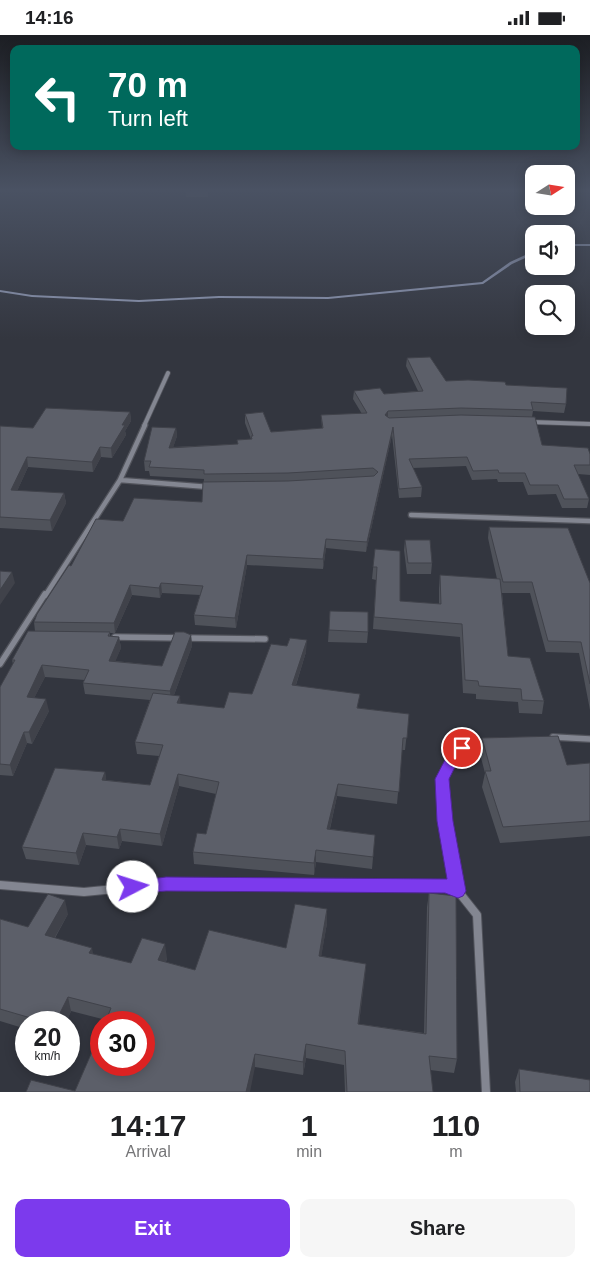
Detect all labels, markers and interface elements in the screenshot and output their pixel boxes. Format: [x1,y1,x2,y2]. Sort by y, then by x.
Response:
text: 14:16 [25,7,74,28]
icon: left [25,65,90,130]
text: 70 m [108,65,188,104]
text: Turn left [108,106,188,131]
north arrow [525,165,575,215]
map controls [525,165,575,335]
button: sound [525,225,575,275]
button: search [525,285,575,335]
pin [441,727,483,769]
icon: arrive [448,734,476,762]
position arrow [106,860,158,912]
speed limit sign: 30 [90,1011,155,1076]
text: 20 [34,1023,61,1051]
text: km/h [34,1049,61,1063]
text: 14:17 [110,1109,187,1142]
text: 1 [301,1109,318,1142]
text: 110 [432,1109,480,1142]
text: Arrival [125,1143,171,1160]
text: min [296,1143,322,1160]
text: m [449,1143,463,1160]
button: Exit [15,1199,290,1257]
button: Share [300,1199,575,1257]

